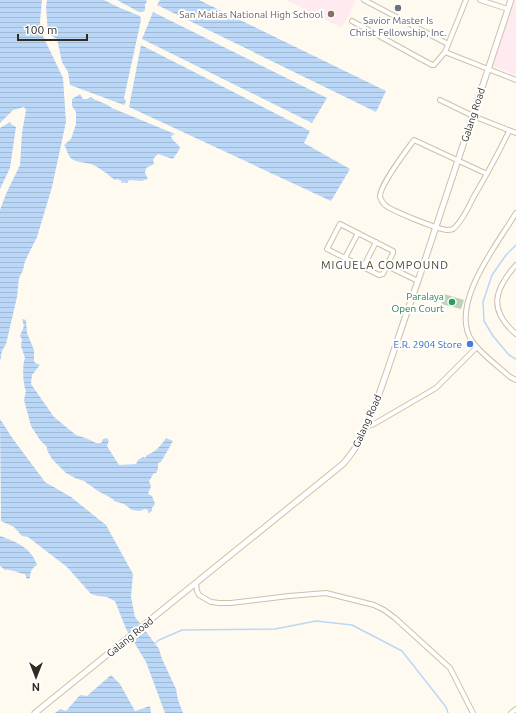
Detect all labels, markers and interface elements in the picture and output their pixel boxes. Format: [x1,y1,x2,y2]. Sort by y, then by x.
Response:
marker: Savior Master Is Christ Fellowship, Inc. [393,3,403,13]
place label: San Matias National High School [179,9,323,20]
marker: San Matias National High School [326,9,336,19]
place label: Savior Master Is Christ Fellowship, Inc. [350,15,446,38]
scale bar [18,16,87,42]
text: 100 m [24,23,57,36]
street label: Galang Road [459,86,487,144]
district label: MIGUELA COMPOUND [321,259,449,271]
place label: Paralaya Open Court [391,291,444,314]
marker: Paralaya Open Court [447,297,457,307]
place label: E.R. 2904 Store [394,339,462,350]
marker: E.R. 2904 Store [465,339,475,349]
street label: Galang Road [351,393,384,449]
street label: Galang Road [105,615,155,659]
north arrow [16,657,56,697]
text: N [32,681,40,693]

